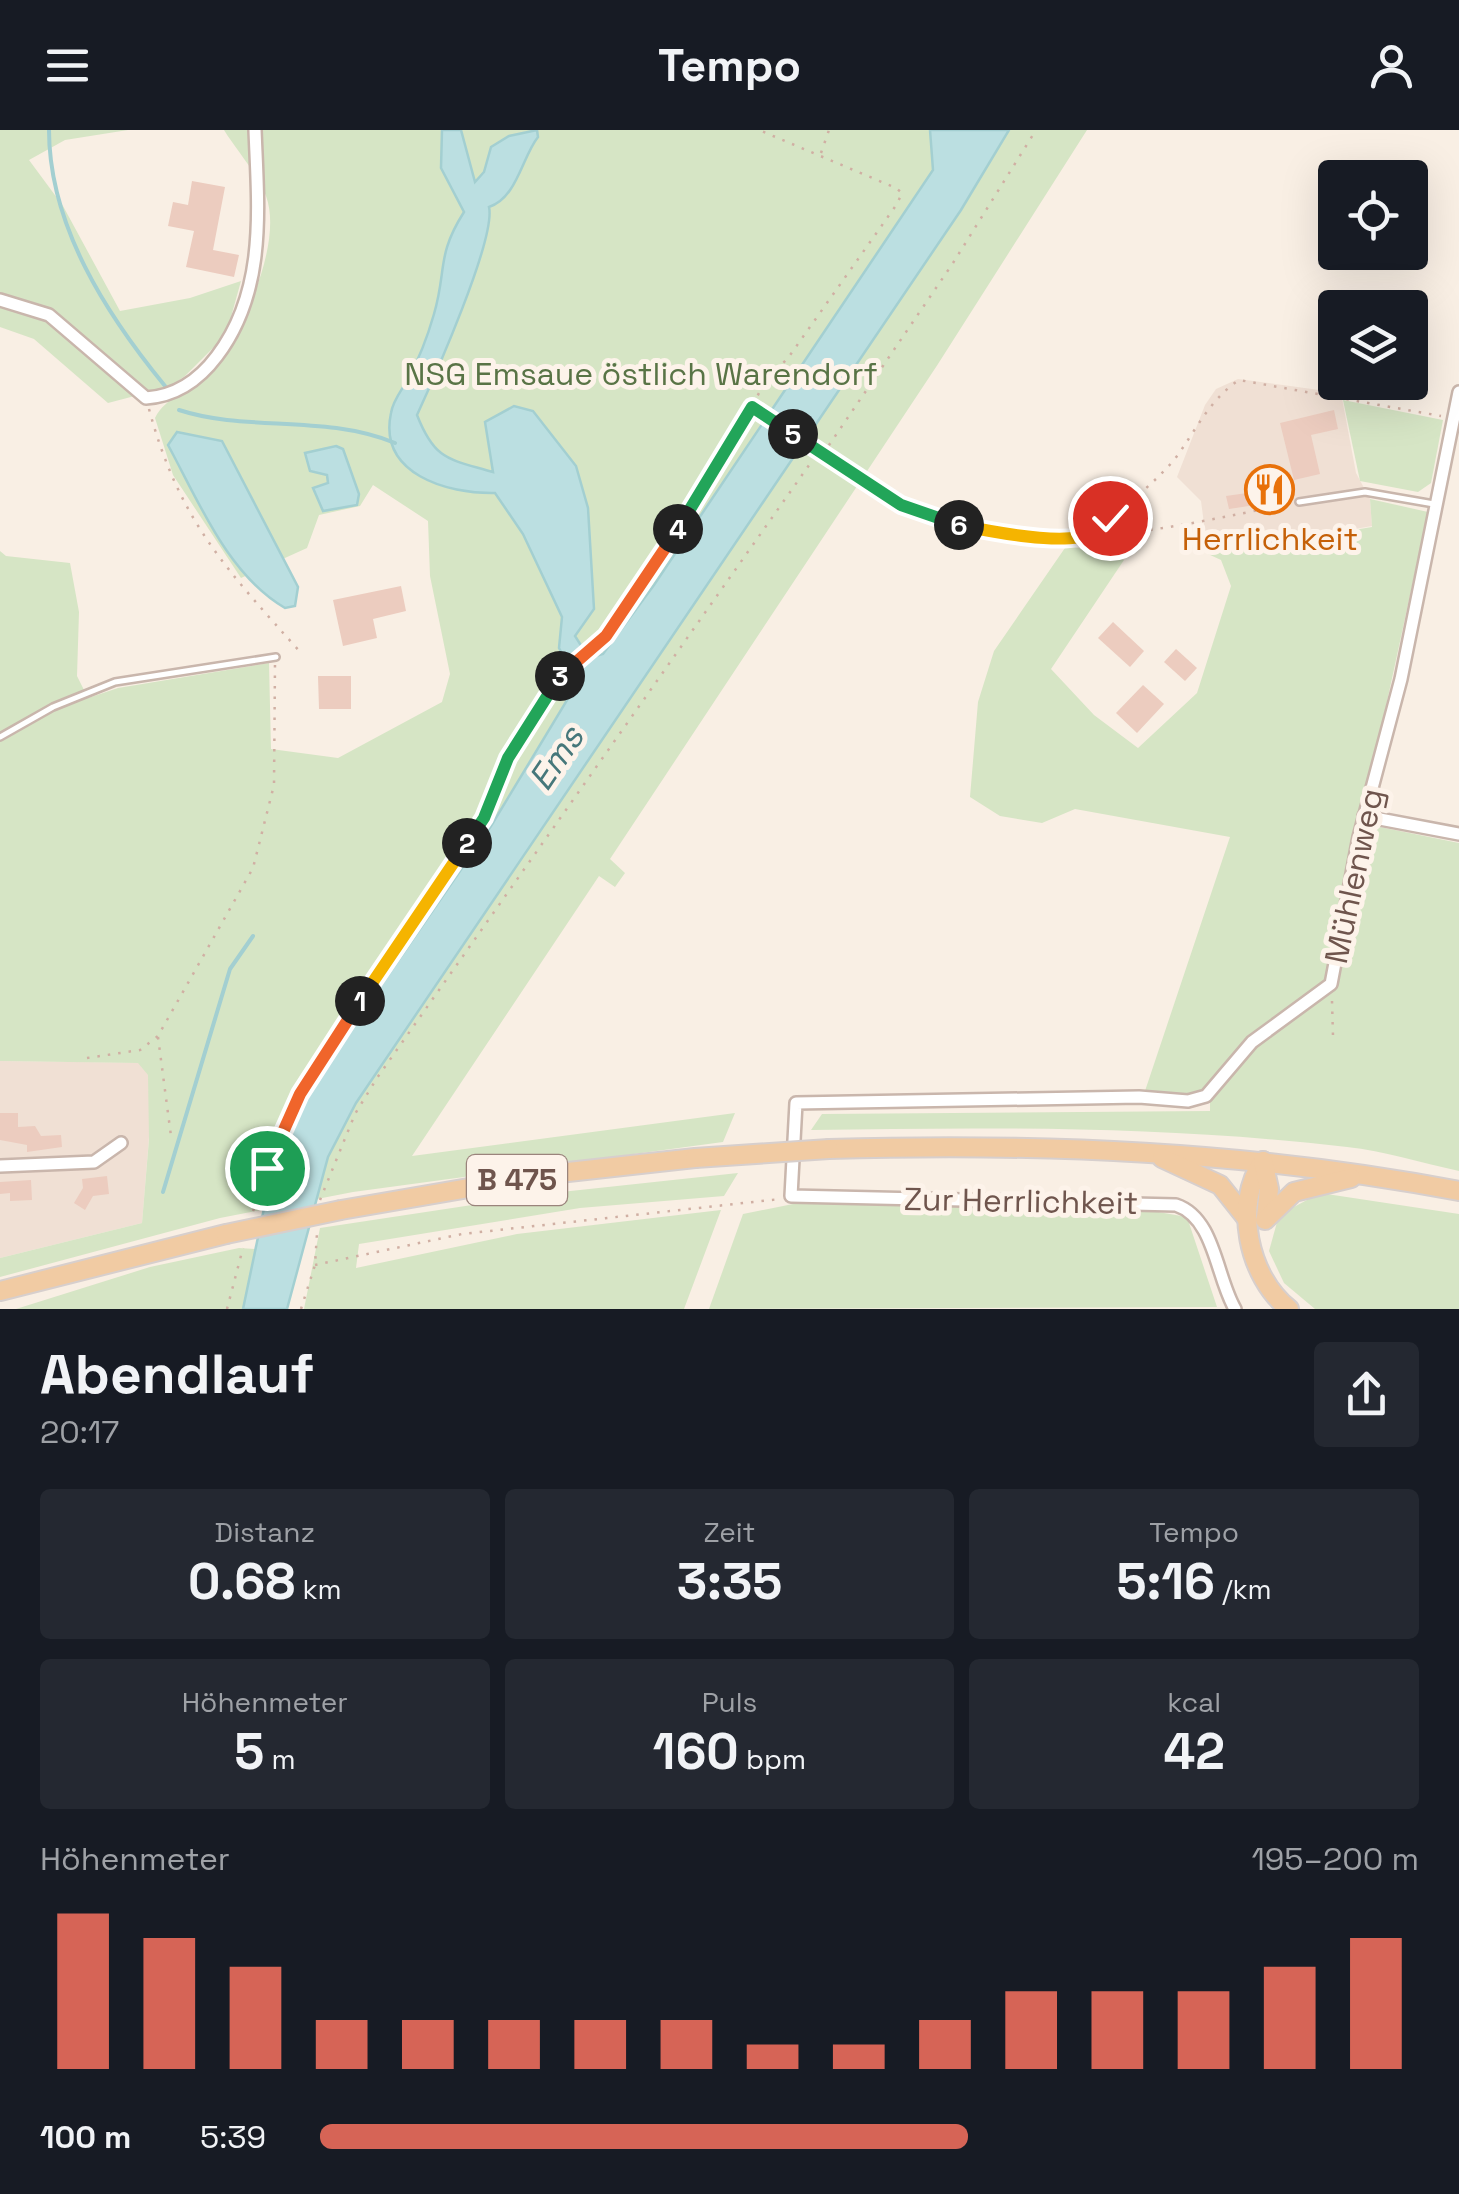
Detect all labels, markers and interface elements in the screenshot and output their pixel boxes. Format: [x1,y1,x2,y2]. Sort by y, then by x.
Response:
text: Tempo [658,37,801,94]
icon: menu [40,38,95,93]
icon: person [1364,38,1419,93]
map controls [1318,160,1428,400]
button: locate [1318,160,1428,270]
button: layers [1318,290,1428,400]
park label: NSG Emsaue östlich Warendorf [404,354,878,394]
pin: 5 [768,409,818,459]
text: 5 [785,416,801,452]
restaurant icon: Herrlichkeit [1244,463,1296,515]
pin [1068,476,1153,561]
icon: check [1083,491,1138,546]
pin: 6 [934,500,984,550]
pin: 4 [653,504,703,554]
text: 6 [950,507,968,543]
text: 4 [669,511,687,547]
place label: Herrlichkeit [1182,519,1358,559]
pin: 3 [535,651,585,701]
text: 3 [551,658,569,694]
water label: Ems [519,716,594,799]
street label: Mühlenweg [1316,785,1392,967]
pin: 2 [442,818,492,868]
text: 2 [459,825,475,861]
pin: 1 [335,976,385,1026]
text: 1 [354,983,366,1019]
pin [225,1126,310,1211]
icon: arrive [240,1141,295,1196]
road number: B 475 [467,1155,567,1205]
street label: Zur Herrlichkeit [903,1179,1139,1223]
text: Abendlauf [40,1339,314,1409]
button: share [1314,1342,1419,1447]
text: 20:17 [40,1412,119,1452]
text: Distanz [215,1514,315,1550]
text: Zeit [703,1514,756,1550]
text: Tempo [1149,1514,1239,1550]
text: 0.68 [188,1550,295,1614]
text: 3:35 [677,1550,782,1614]
text: 5:16 [1117,1550,1215,1614]
text: km [295,1571,342,1607]
text: /km [1215,1571,1272,1607]
text: Höhenmeter [182,1684,348,1720]
text: Puls [702,1684,757,1720]
text: kcal [1167,1684,1221,1720]
text: 5 [234,1720,264,1784]
text: 160 [653,1720,739,1784]
text: 42 [1163,1720,1225,1784]
text: m [264,1741,295,1777]
text: bpm [739,1741,806,1777]
text: Höhenmeter [40,1839,230,1879]
text: 195–200 m [1251,1839,1419,1879]
text: 100 m [40,2117,131,2157]
text: 5:39 [200,2117,266,2157]

